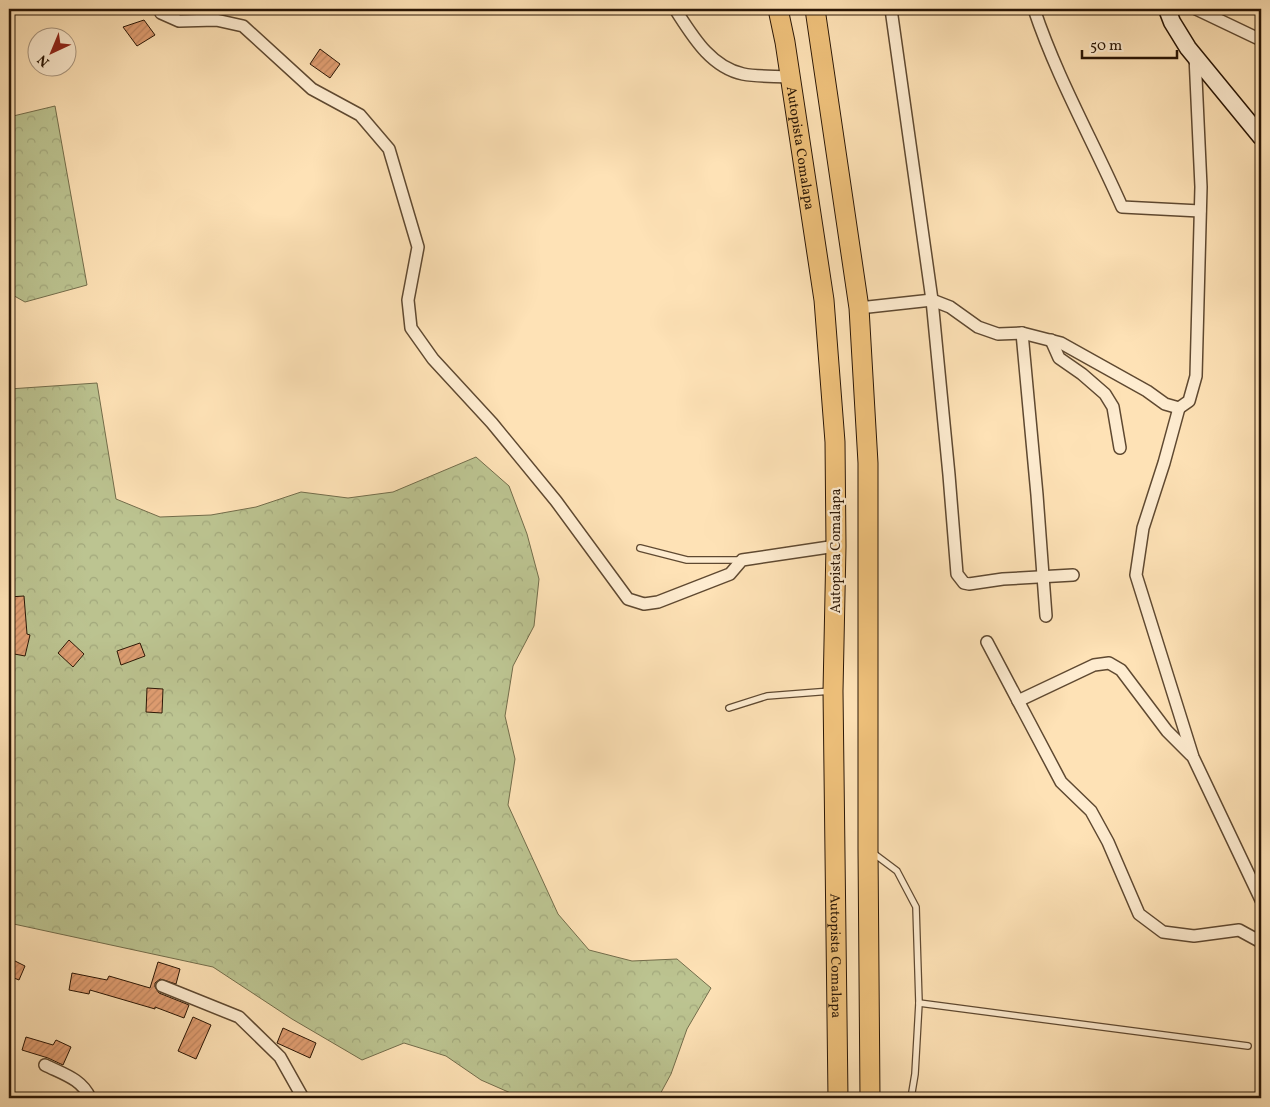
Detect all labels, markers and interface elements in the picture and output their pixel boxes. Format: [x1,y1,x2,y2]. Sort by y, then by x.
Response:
north arrow [28,28,78,78]
scale bar [1082,28,1178,60]
text: 50 m [1090,36,1122,57]
text: N [34,50,54,71]
street label: Autopista Comalapa [781,85,818,211]
street label: Autopista Comalapa [827,489,846,613]
street label: Autopista Comalapa [824,893,845,1018]

